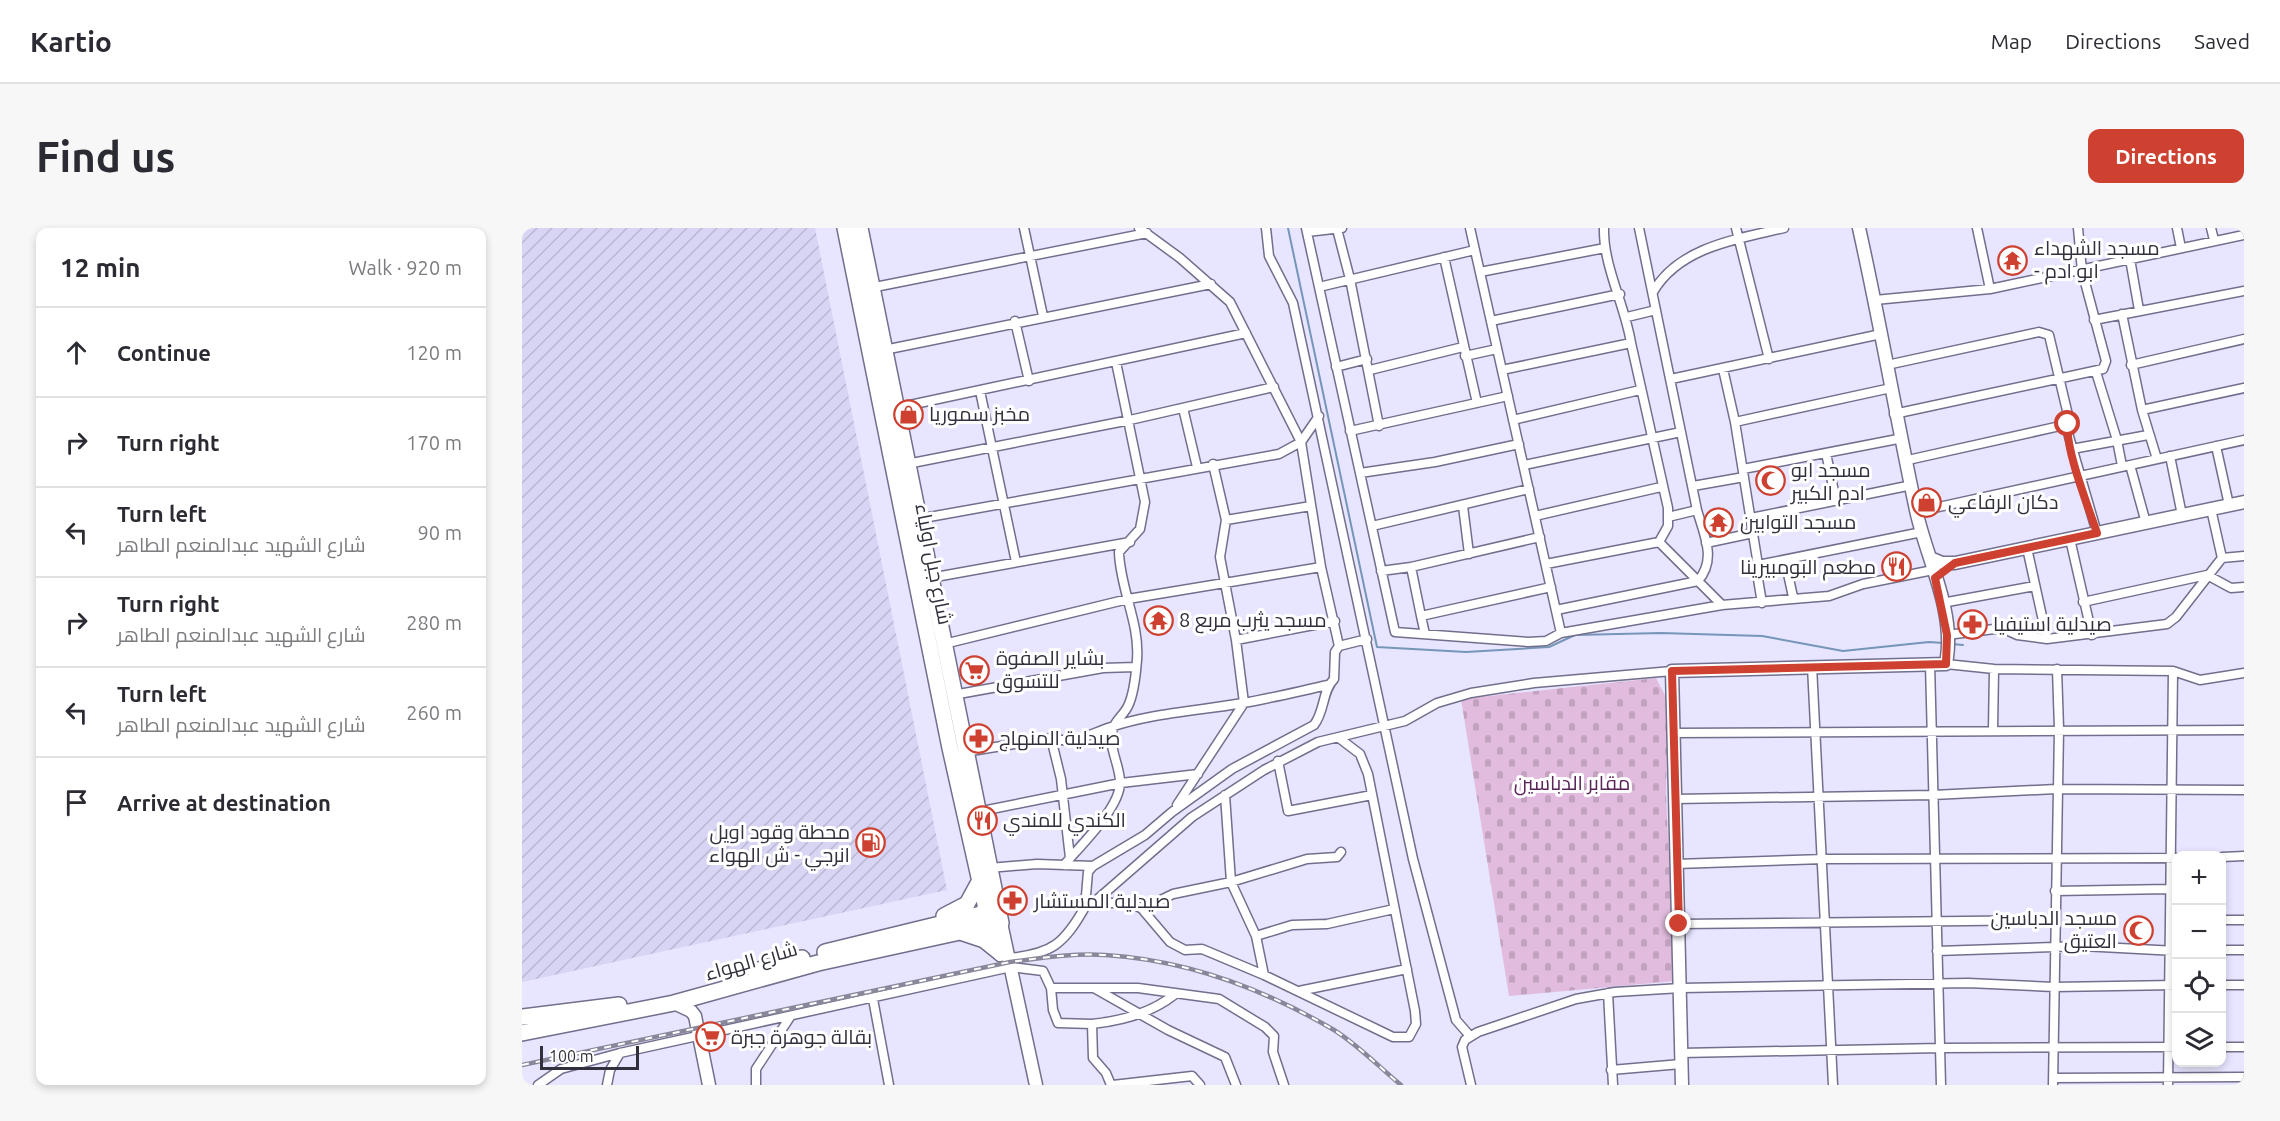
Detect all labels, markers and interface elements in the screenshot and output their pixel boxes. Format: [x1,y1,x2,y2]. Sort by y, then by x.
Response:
text: Kartio [30,26,112,57]
text: Map [1991,29,2032,53]
text: Directions [2065,29,2161,53]
text: Saved [2194,29,2250,53]
button: Directions [2088,129,2244,183]
text: Find us [36,133,175,180]
place label: مسجد الشهداء - ابو ادم [2034,236,2160,285]
temple icon: مسجد الشهداء - ابو ادم [1997,244,2029,276]
text: 12 min [60,253,140,282]
text: Walk · 920 m [349,256,462,279]
icon: ahead [60,336,93,369]
text: Continue [117,340,211,365]
text: 120 m [406,341,462,364]
shop icon: مخبز سموريا [892,398,924,430]
place label: مخبز سموريا [929,402,1030,426]
route start [2054,410,2080,436]
icon: right [60,426,93,459]
text: Turn right [117,430,219,455]
text: 170 m [406,431,462,454]
place label: مسجد ابو ادم الكبير [1790,458,1871,507]
mosque icon: مسجد ابو ادم الكبير [1754,465,1786,497]
shop icon: دكان الرفاعي [1911,486,1943,518]
place label: دكان الرفاعي [1948,490,2058,518]
text: Turn left [117,501,207,526]
street label: شارع جبل اولياء [908,501,958,627]
temple icon: مسجد التوابين [1703,506,1735,538]
place label: مسجد التوابين [1740,510,1856,535]
icon: left [60,516,93,549]
text: 90 m [418,521,462,544]
text: شارع الشهيد عبدالمنعم الطاهر [117,533,366,556]
restaurant icon: مطعم البومبيرينا [1881,551,1913,583]
place label: مطعم البومبيرينا [1740,555,1876,581]
text: Turn right [117,591,219,616]
temple icon: مسجد يثرب مربع 8 [1142,604,1174,636]
icon: right [60,606,93,639]
place label: مسجد يثرب مربع 8 [1179,608,1327,634]
pharmacy icon: صيدلية استيفيا [1956,608,1988,640]
text: 280 m [406,611,462,634]
place label: صيدلية استيفيا [1993,612,2112,635]
text: شارع الشهيد عبدالمنعم الطاهر [117,623,366,646]
place label: بشاير الصفوة للتسوق [996,646,1104,694]
supermarket icon: بشاير الصفوة للتسوق [959,654,991,686]
text: Turn left [117,681,207,706]
icon: left [60,696,93,729]
text: 260 m [406,701,462,724]
text: شارع الشهيد عبدالمنعم الطاهر [117,713,366,736]
pharmacy icon: صيدلية المنهاج [962,722,994,754]
place label: صيدلية المنهاج [999,726,1120,752]
park label: مقابر الدباسين [1514,771,1630,796]
icon: arrive [60,786,93,819]
text: Arrive at destination [117,790,331,815]
restaurant icon: الكندي للمندي [966,804,998,836]
place label: الكندي للمندي [1003,808,1126,836]
place label: محطة وقود اويل انرجي - ش الهواء [709,820,850,871]
fuel station icon: محطة وقود اويل انرجي - ش الهواء [855,827,887,859]
map controls [2172,851,2226,1067]
button: + [2172,851,2226,905]
pharmacy icon: صيدلية المستشار [997,885,1029,917]
place label: صيدلية المستشار [1033,889,1170,913]
button: − [2172,905,2226,959]
place label: مسجد الدباسين العتيق [1990,906,2117,954]
route end [1665,910,1691,936]
mosque icon: مسجد الدباسين العتيق [2122,914,2154,946]
street label: شارع الهواء [702,936,801,988]
button: locate [2172,959,2226,1013]
button: layers [2172,1013,2226,1067]
supermarket icon: بقالة جوهرة جبرة [694,1021,726,1053]
place label: بقالة جوهرة جبرة [731,1025,872,1049]
scale bar [540,1043,639,1070]
text: 100 m [549,1047,594,1065]

